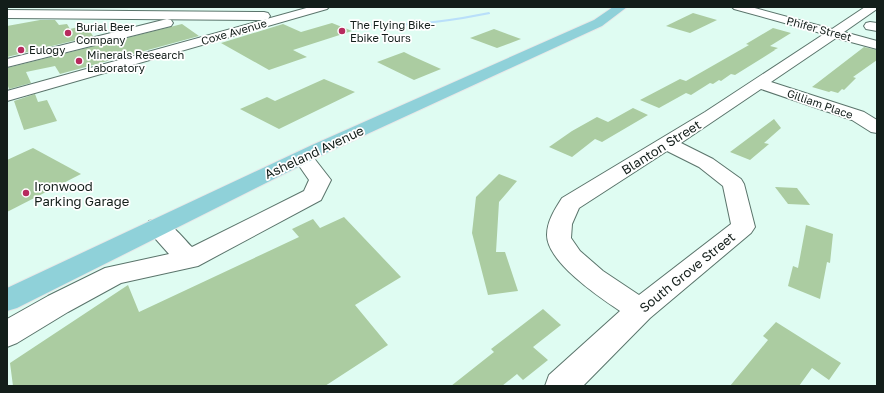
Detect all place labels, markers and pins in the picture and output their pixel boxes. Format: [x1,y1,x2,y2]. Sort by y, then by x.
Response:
place label: The Flying Bike- Ebike Tours [350,18,435,44]
place label: Burial Beer Company [76,20,135,46]
marker: The Flying Bike- Ebike Tours [337,26,347,36]
marker: Burial Beer Company [63,28,73,38]
place label: Eulogy [29,43,65,56]
marker: Eulogy [16,45,26,55]
place label: Minerals Research Laboratory [87,48,184,74]
marker: Minerals Research Laboratory [74,56,84,66]
place label: Ironwood Parking Garage [34,178,129,209]
marker: Ironwood Parking Garage [21,188,31,198]

